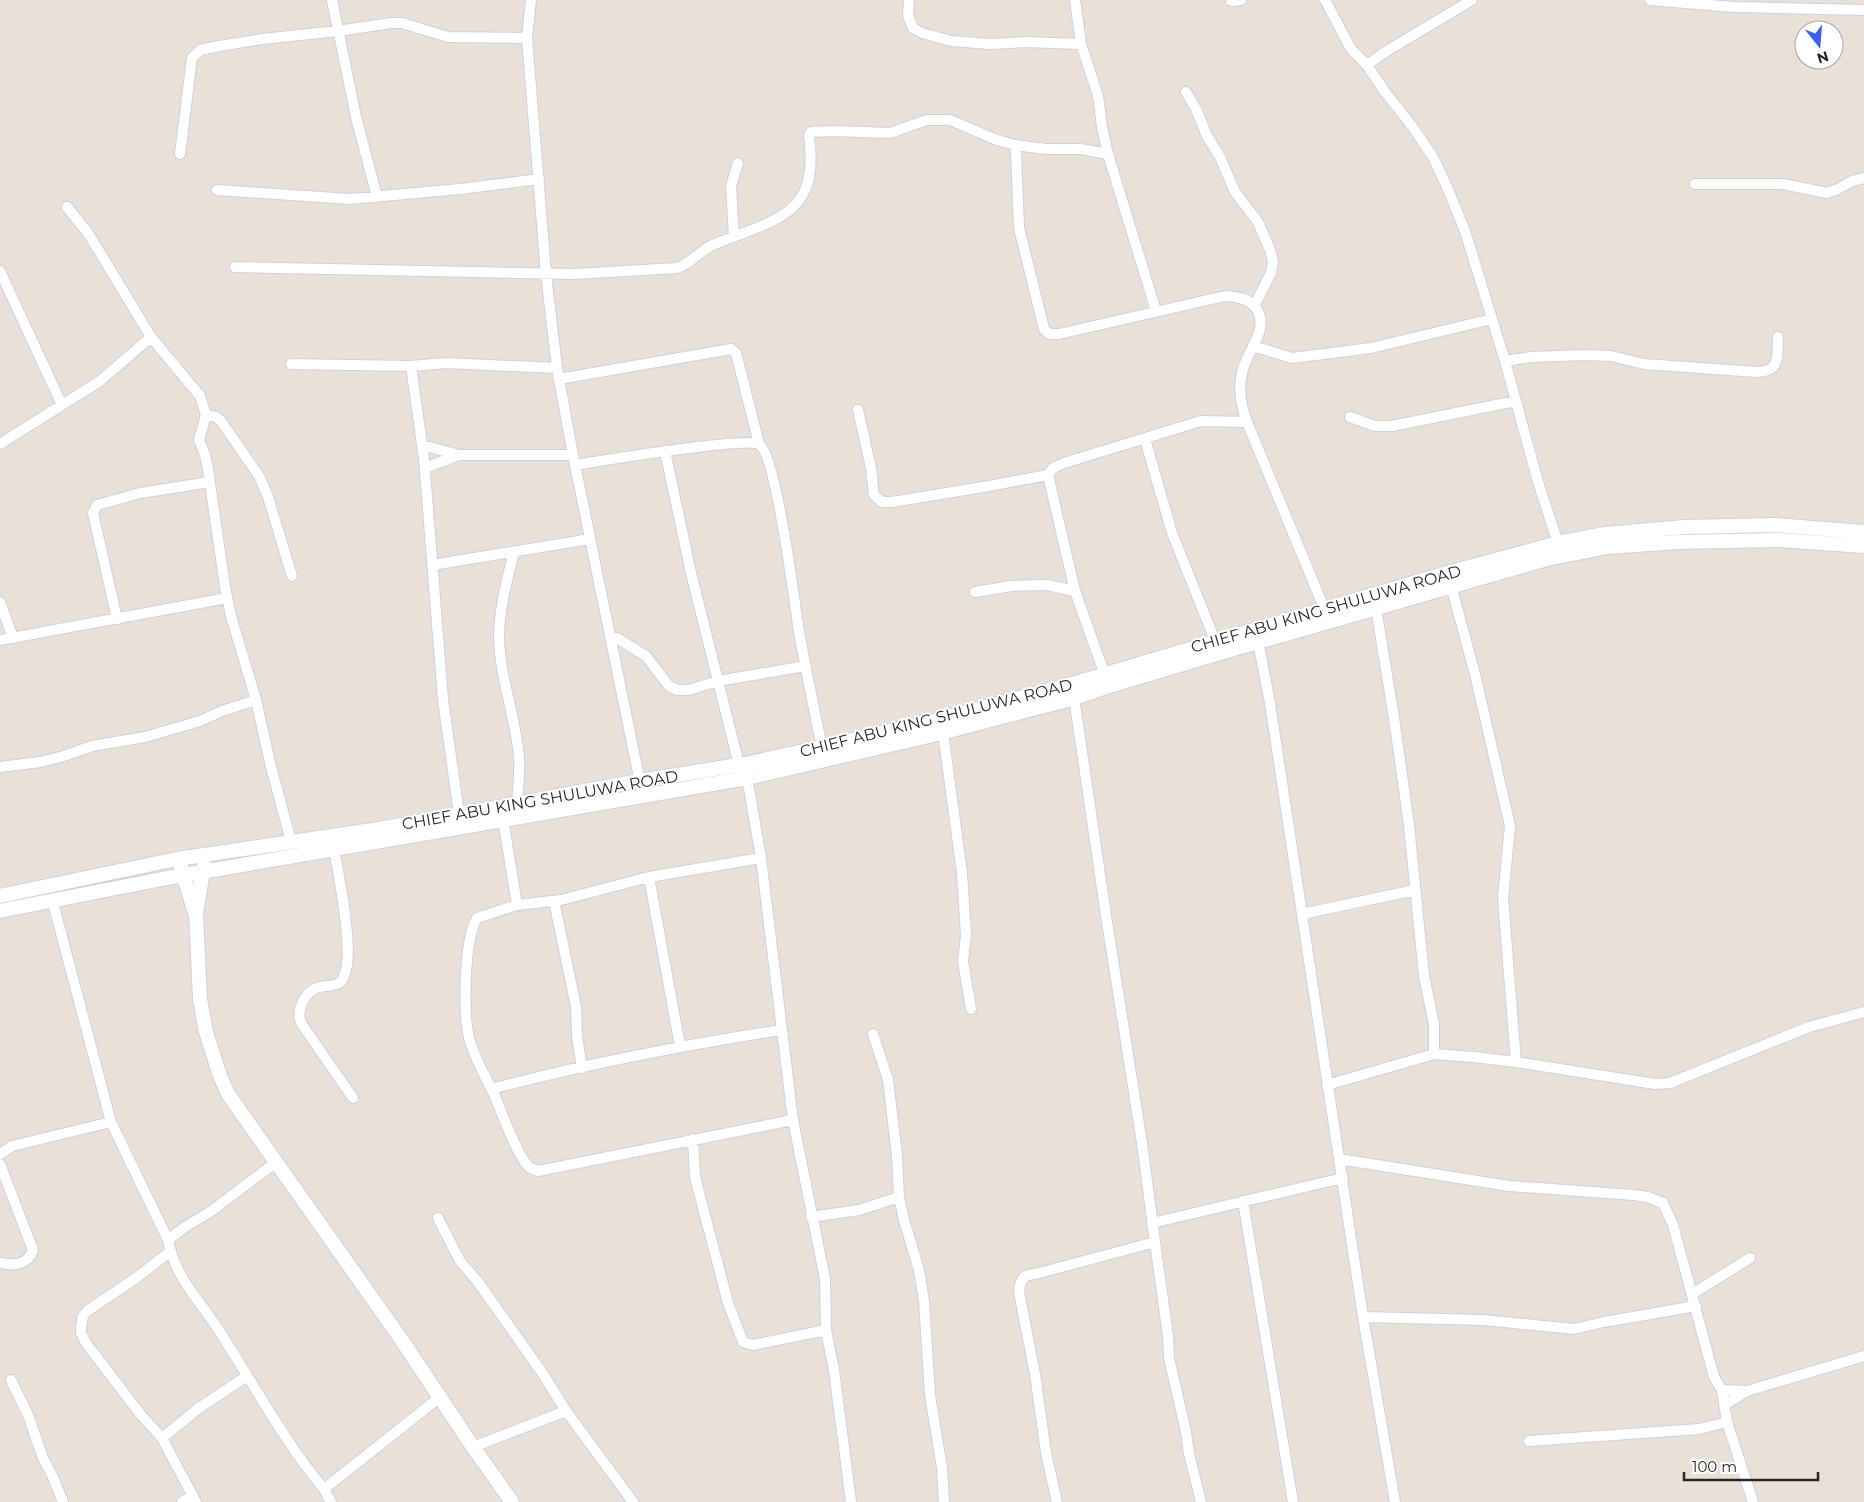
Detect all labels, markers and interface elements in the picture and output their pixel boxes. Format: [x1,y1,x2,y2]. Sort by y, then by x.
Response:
north arrow [1794,20,1844,70]
text: N [1815,47,1831,68]
street label: CHIEF ABU KING SHULUWA ROAD [1189,561,1463,657]
street label: CHIEF ABU KING SHULUWA ROAD [798,675,1074,761]
street label: CHIEF ABU KING SHULUWA ROAD [400,766,680,834]
scale bar [1684,1450,1818,1482]
text: 100 m [1692,1457,1737,1476]

